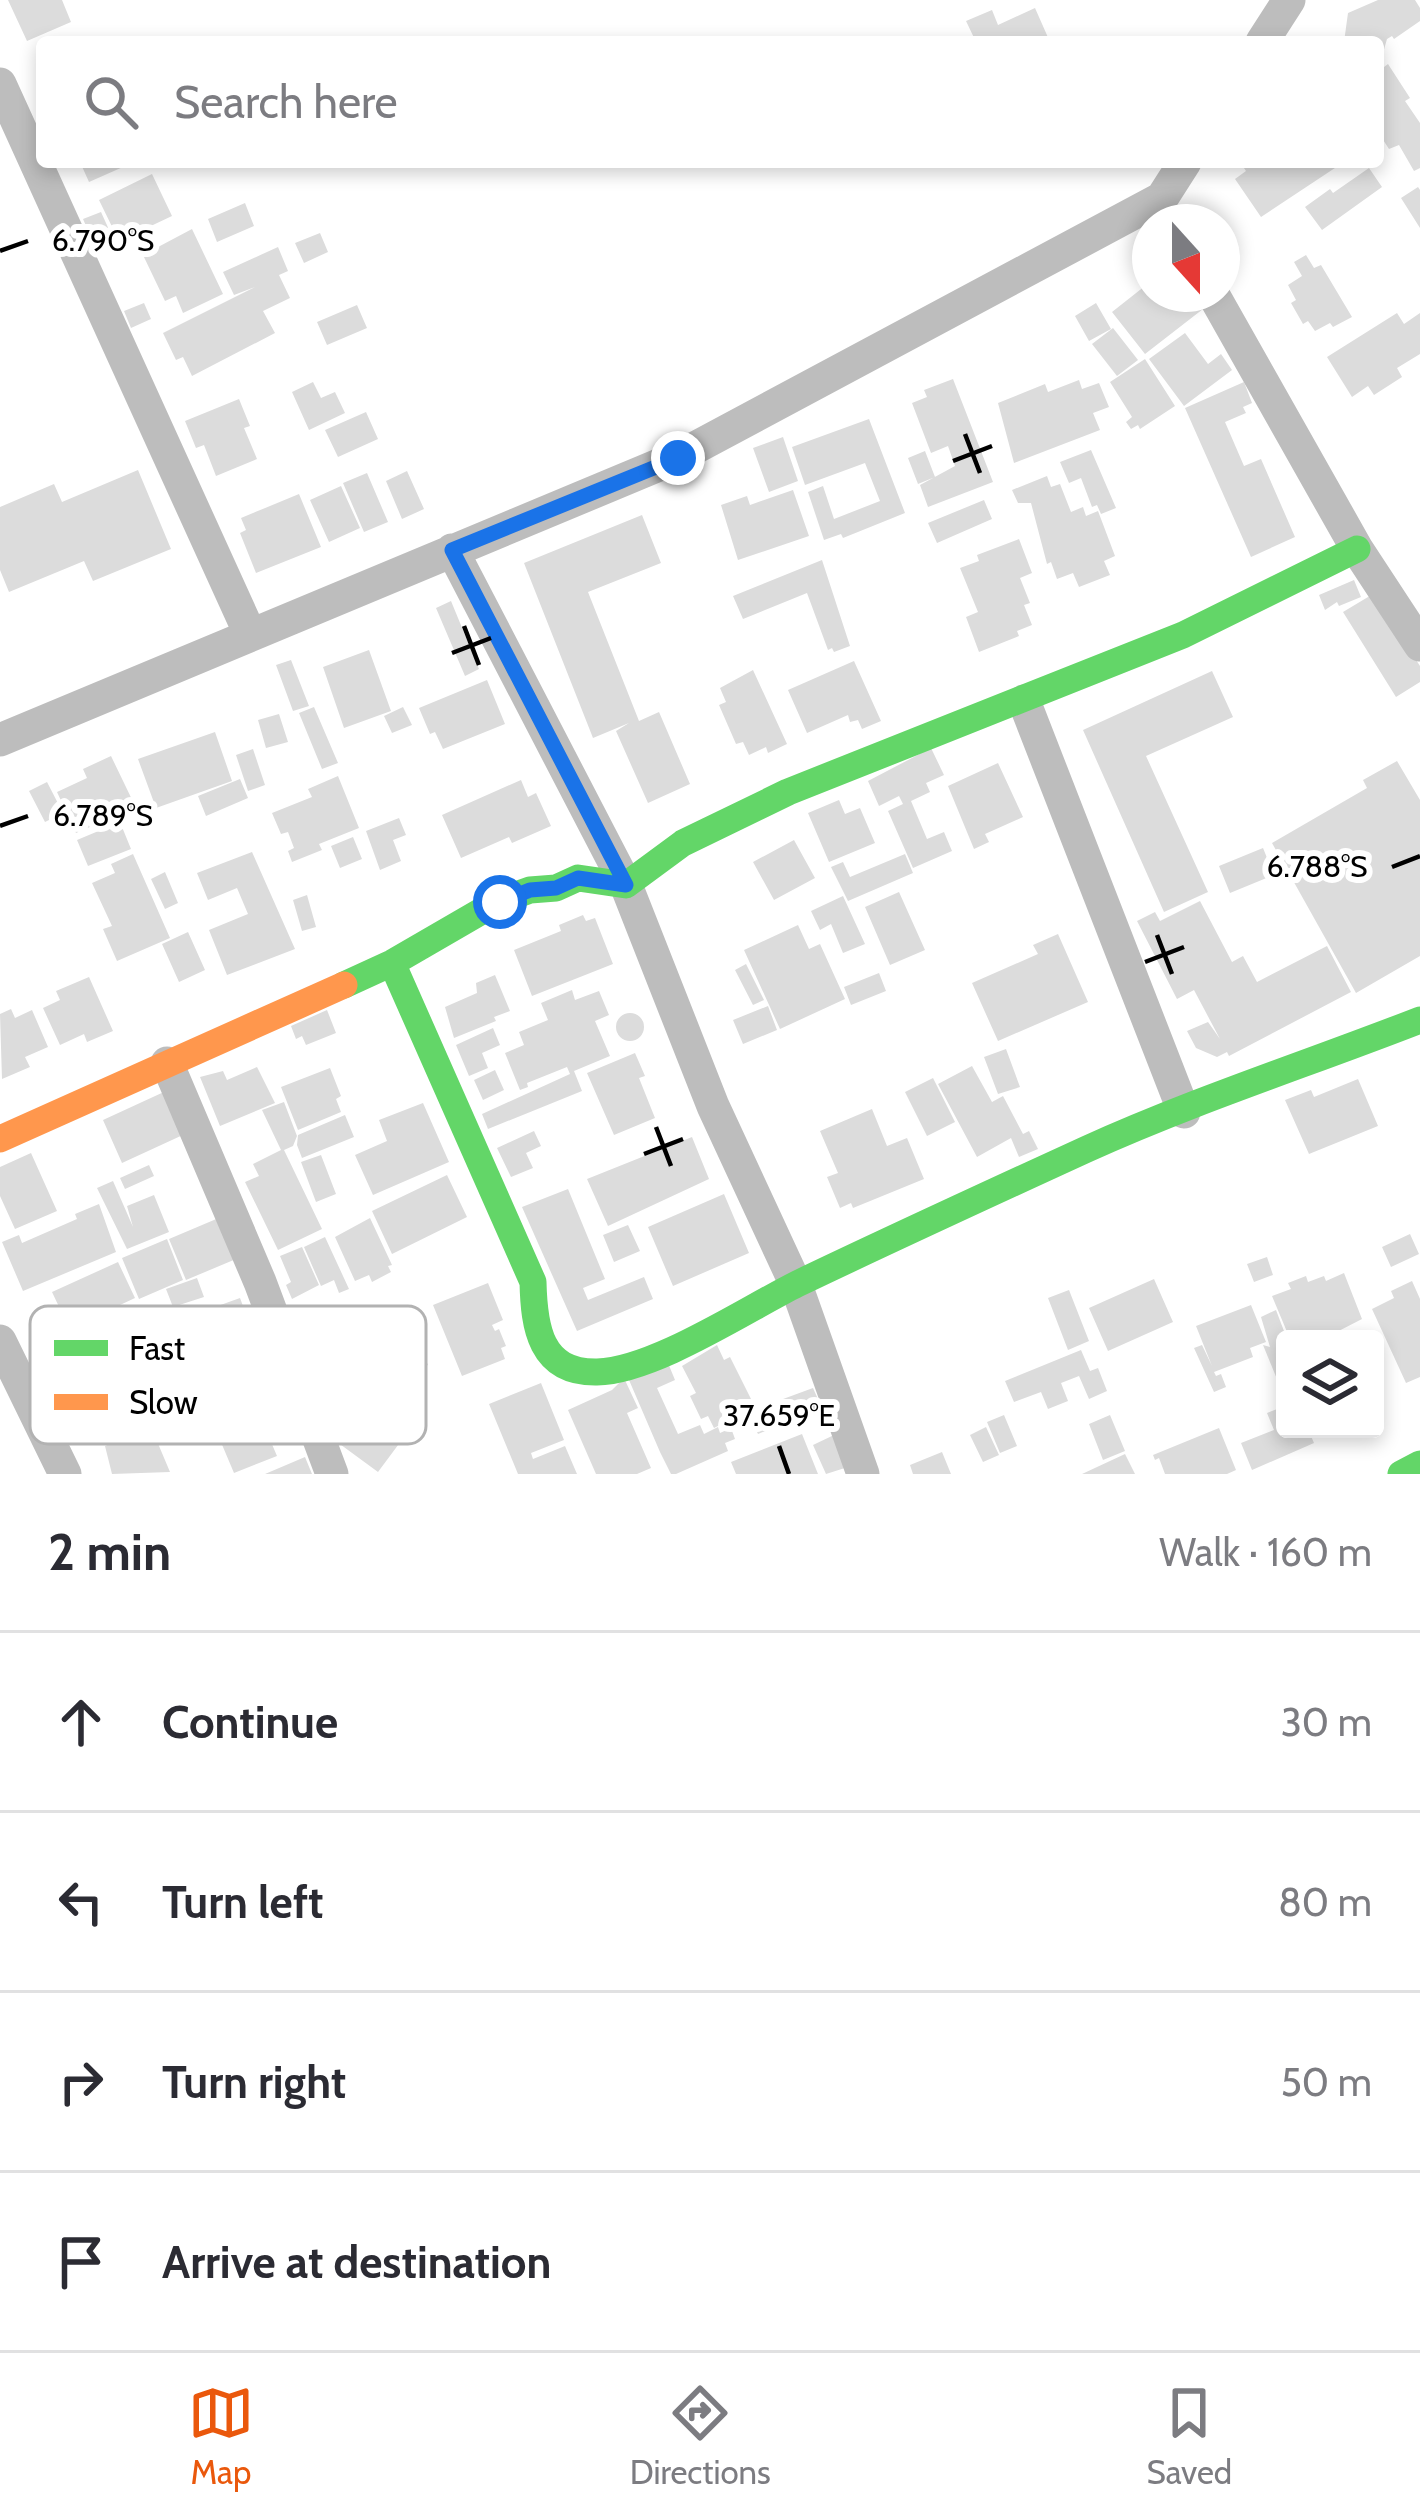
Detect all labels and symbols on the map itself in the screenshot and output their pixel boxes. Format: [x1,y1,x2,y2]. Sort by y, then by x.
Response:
north arrow [1132,204,1240,312]
text: 6.790°S [52,222,154,259]
route end [651,431,705,485]
text: 6.789°S [53,797,153,834]
text: 6.788°S [1267,848,1367,885]
route start [473,875,527,929]
legend [30,1306,426,1444]
text: Fast [129,1328,185,1368]
text: Slow [129,1382,198,1422]
text: 37.659°E [723,1397,835,1434]

